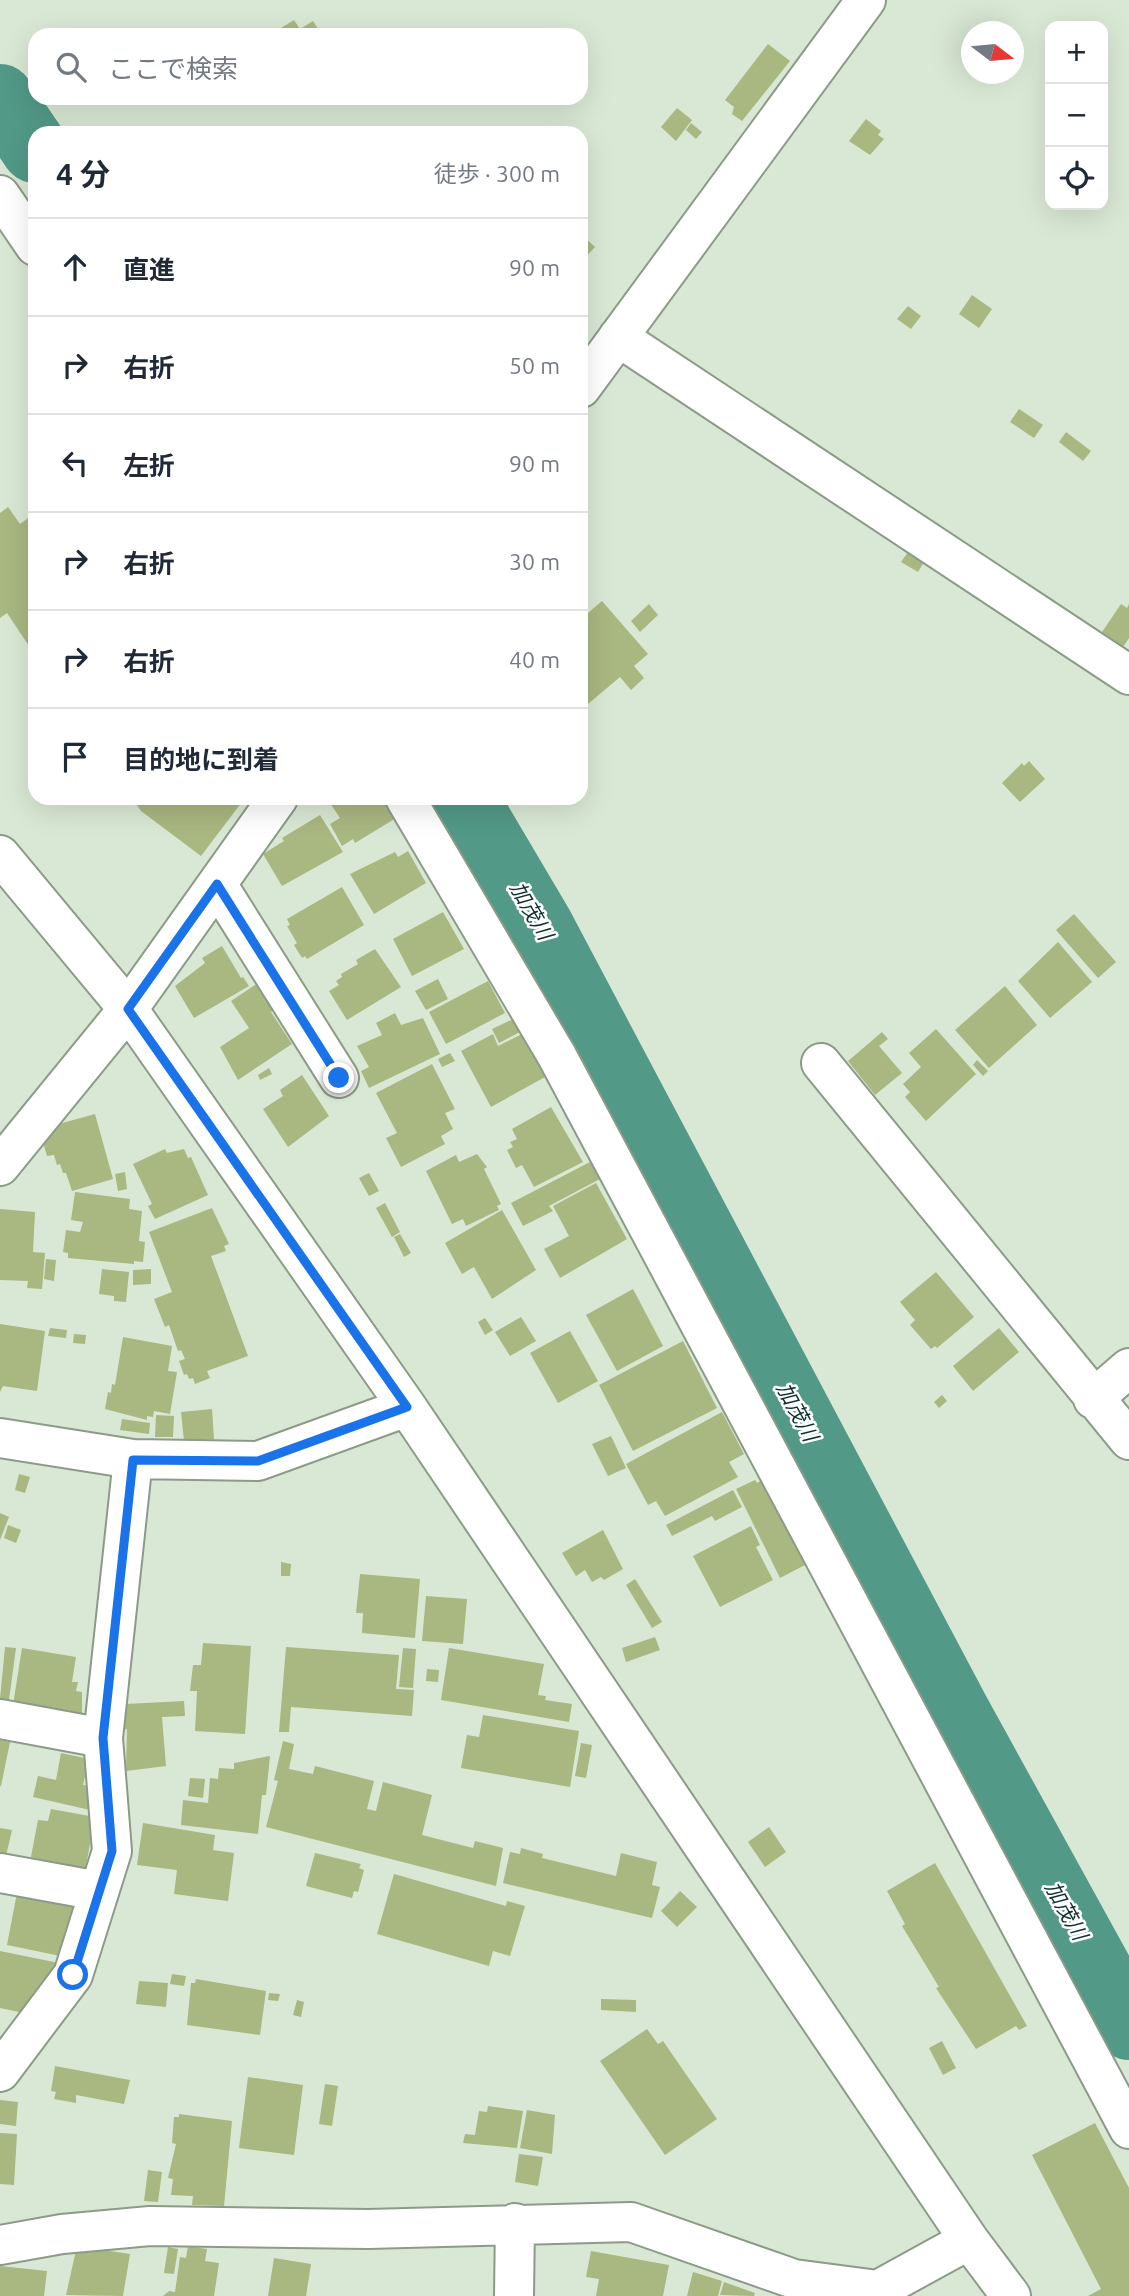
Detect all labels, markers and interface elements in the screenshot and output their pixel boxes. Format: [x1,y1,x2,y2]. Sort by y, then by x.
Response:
north arrow [961,21,1024,84]
map controls [1045,21,1108,210]
button: + [1045,21,1108,84]
search box [28,28,588,105]
icon: search [52,48,90,86]
text: ここで検索 [108,54,238,83]
button: − [1045,84,1108,147]
button: locate [1045,147,1108,210]
text: 4 分 [56,157,110,191]
text: 徒歩 · 300 m [434,161,560,186]
icon: ahead [56,248,94,286]
text: 直進 [123,255,175,284]
text: 90 m [509,255,560,280]
icon: right [56,346,94,384]
text: 右折 [123,353,175,382]
text: 50 m [509,353,560,378]
icon: left [56,444,94,482]
text: 左折 [123,451,175,480]
text: 90 m [509,451,560,476]
icon: right [56,542,94,580]
text: 右折 [123,549,175,578]
text: 30 m [509,549,560,574]
icon: right [56,640,94,678]
text: 右折 [123,647,175,676]
text: 40 m [509,647,560,672]
icon: arrive [56,738,94,776]
text: 目的地に到着 [123,745,279,774]
water label: 加茂川 [506,877,559,946]
route end [323,1062,354,1093]
water label: 加茂川 [772,1378,824,1447]
water label: 加茂川 [1041,1877,1094,1946]
route start [57,1959,88,1990]

